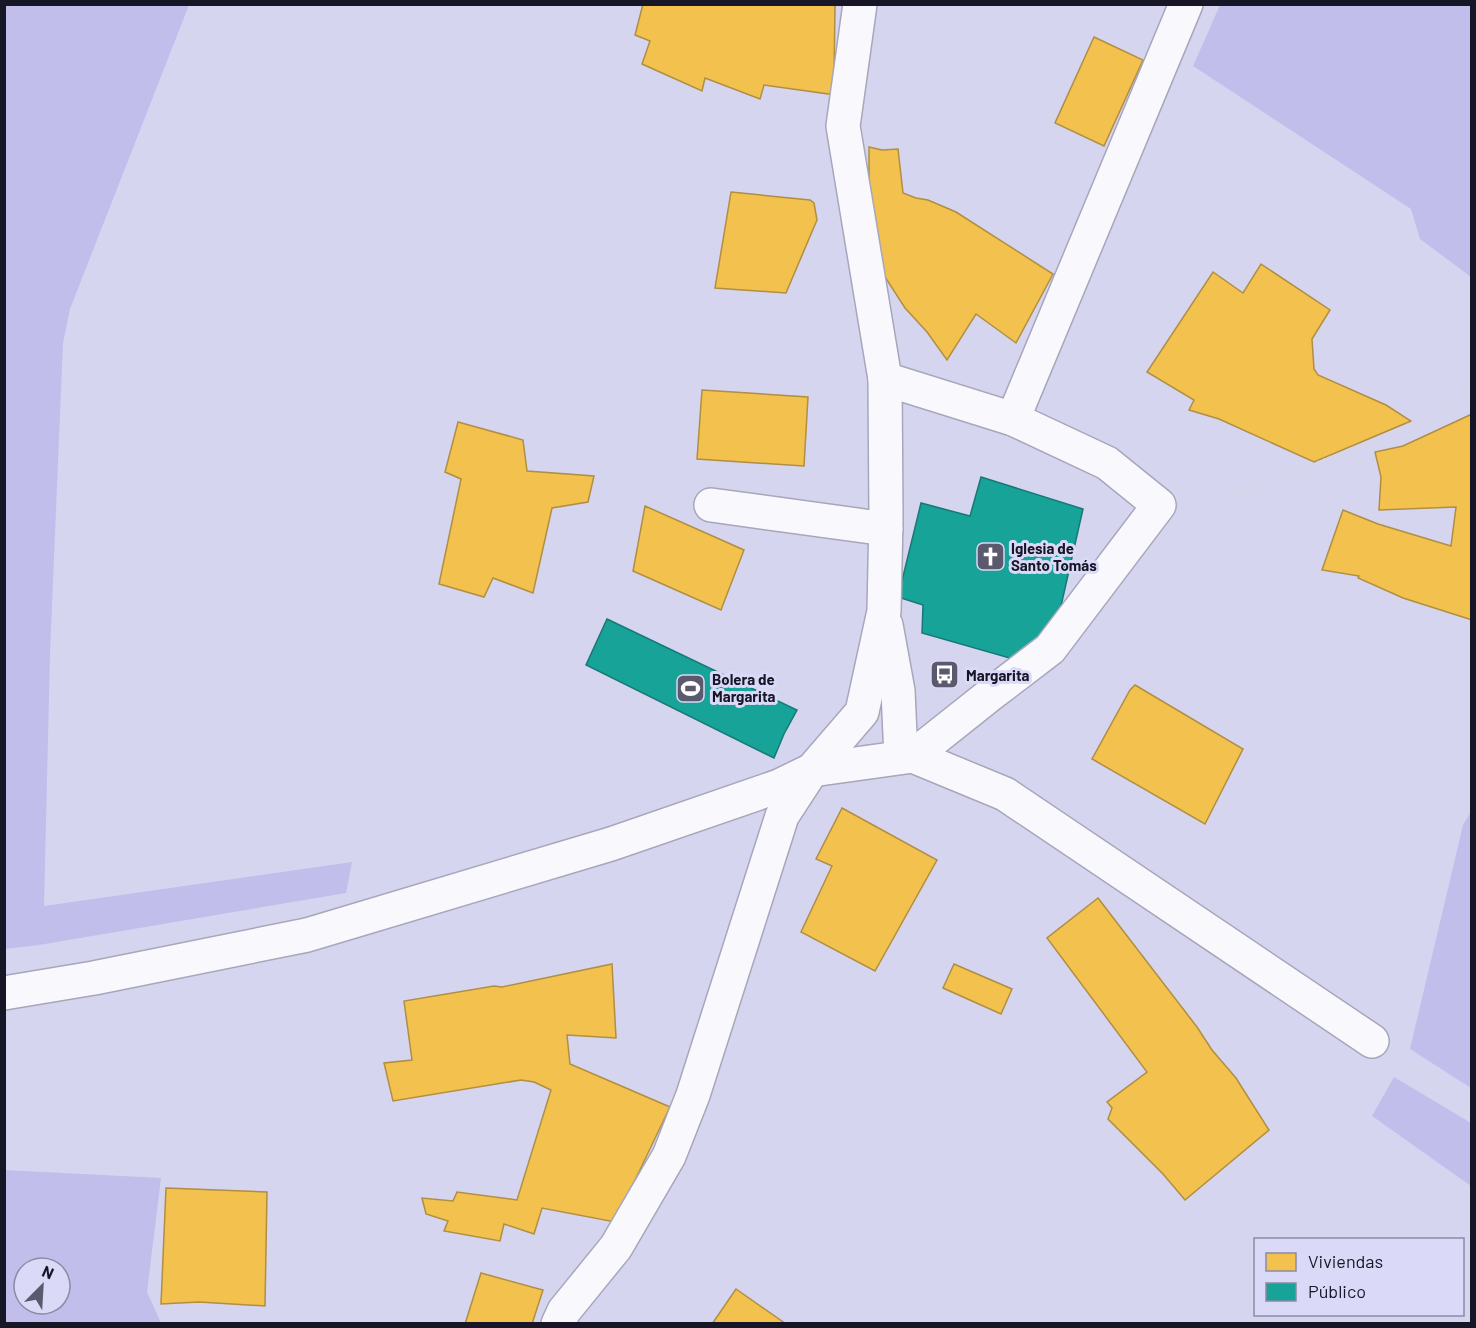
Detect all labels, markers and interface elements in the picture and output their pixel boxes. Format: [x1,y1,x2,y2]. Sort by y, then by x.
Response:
place label: Iglesia de Santo Tomás [1011,539,1097,574]
church icon: Iglesia de Santo Tomás [974,541,1006,573]
bus stop icon: Margarita [929,659,961,691]
place label: Margarita [966,666,1030,684]
place label: Bolera de Margarita [712,670,776,705]
sports icon: Bolera de Margarita [675,672,707,704]
legend [1254,1238,1464,1316]
text: Viviendas [1308,1250,1383,1272]
north arrow [12,1256,72,1316]
text: N [40,1261,57,1283]
text: Público [1308,1280,1366,1302]

